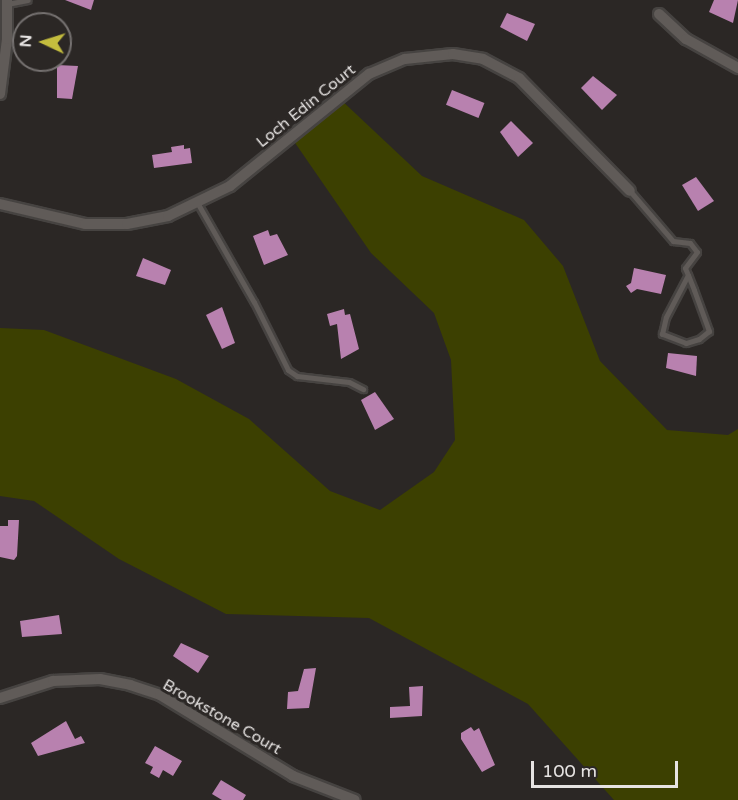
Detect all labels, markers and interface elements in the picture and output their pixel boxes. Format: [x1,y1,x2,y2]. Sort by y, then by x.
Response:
north arrow [12,12,72,72]
text: N [16,34,36,48]
street label: Loch Edin Court [253,60,359,152]
street label: Brookstone Court [159,675,285,759]
scale bar [534,749,681,787]
text: 100 m [542,760,597,782]

